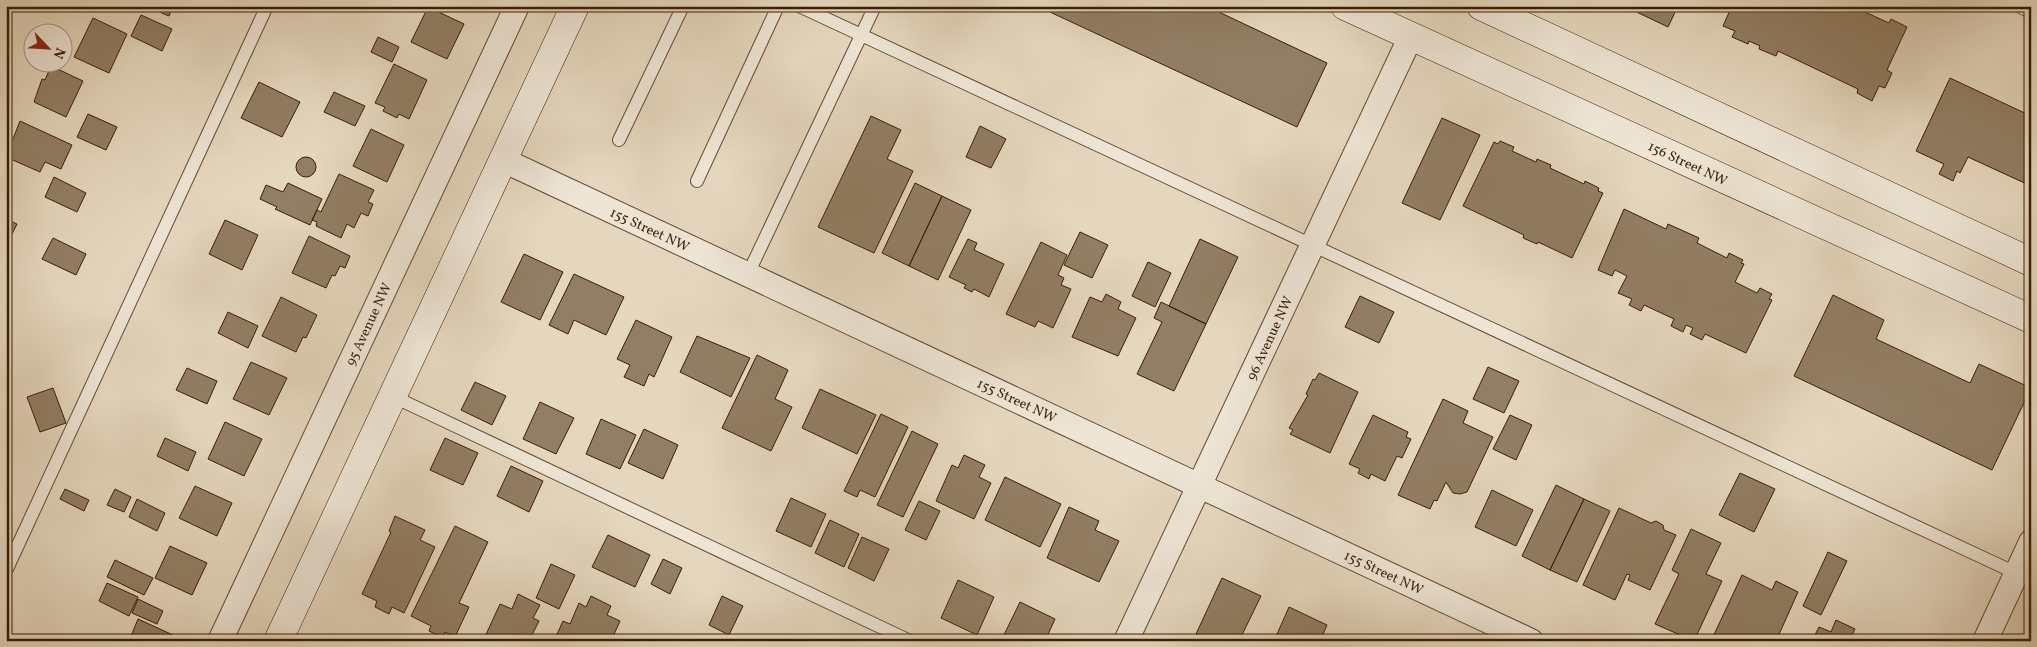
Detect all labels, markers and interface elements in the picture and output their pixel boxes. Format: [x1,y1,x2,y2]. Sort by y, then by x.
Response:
north arrow [22,22,72,72]
text: N [48,44,69,61]
street label: 156 Street NW [1644,138,1730,191]
street label: 155 Street NW [607,204,692,257]
street label: 95 Avenue NW [342,280,397,369]
street label: 96 Avenue NW [1243,294,1298,384]
street label: 155 Street NW [974,375,1059,428]
street label: 155 Street NW [1341,547,1426,600]

